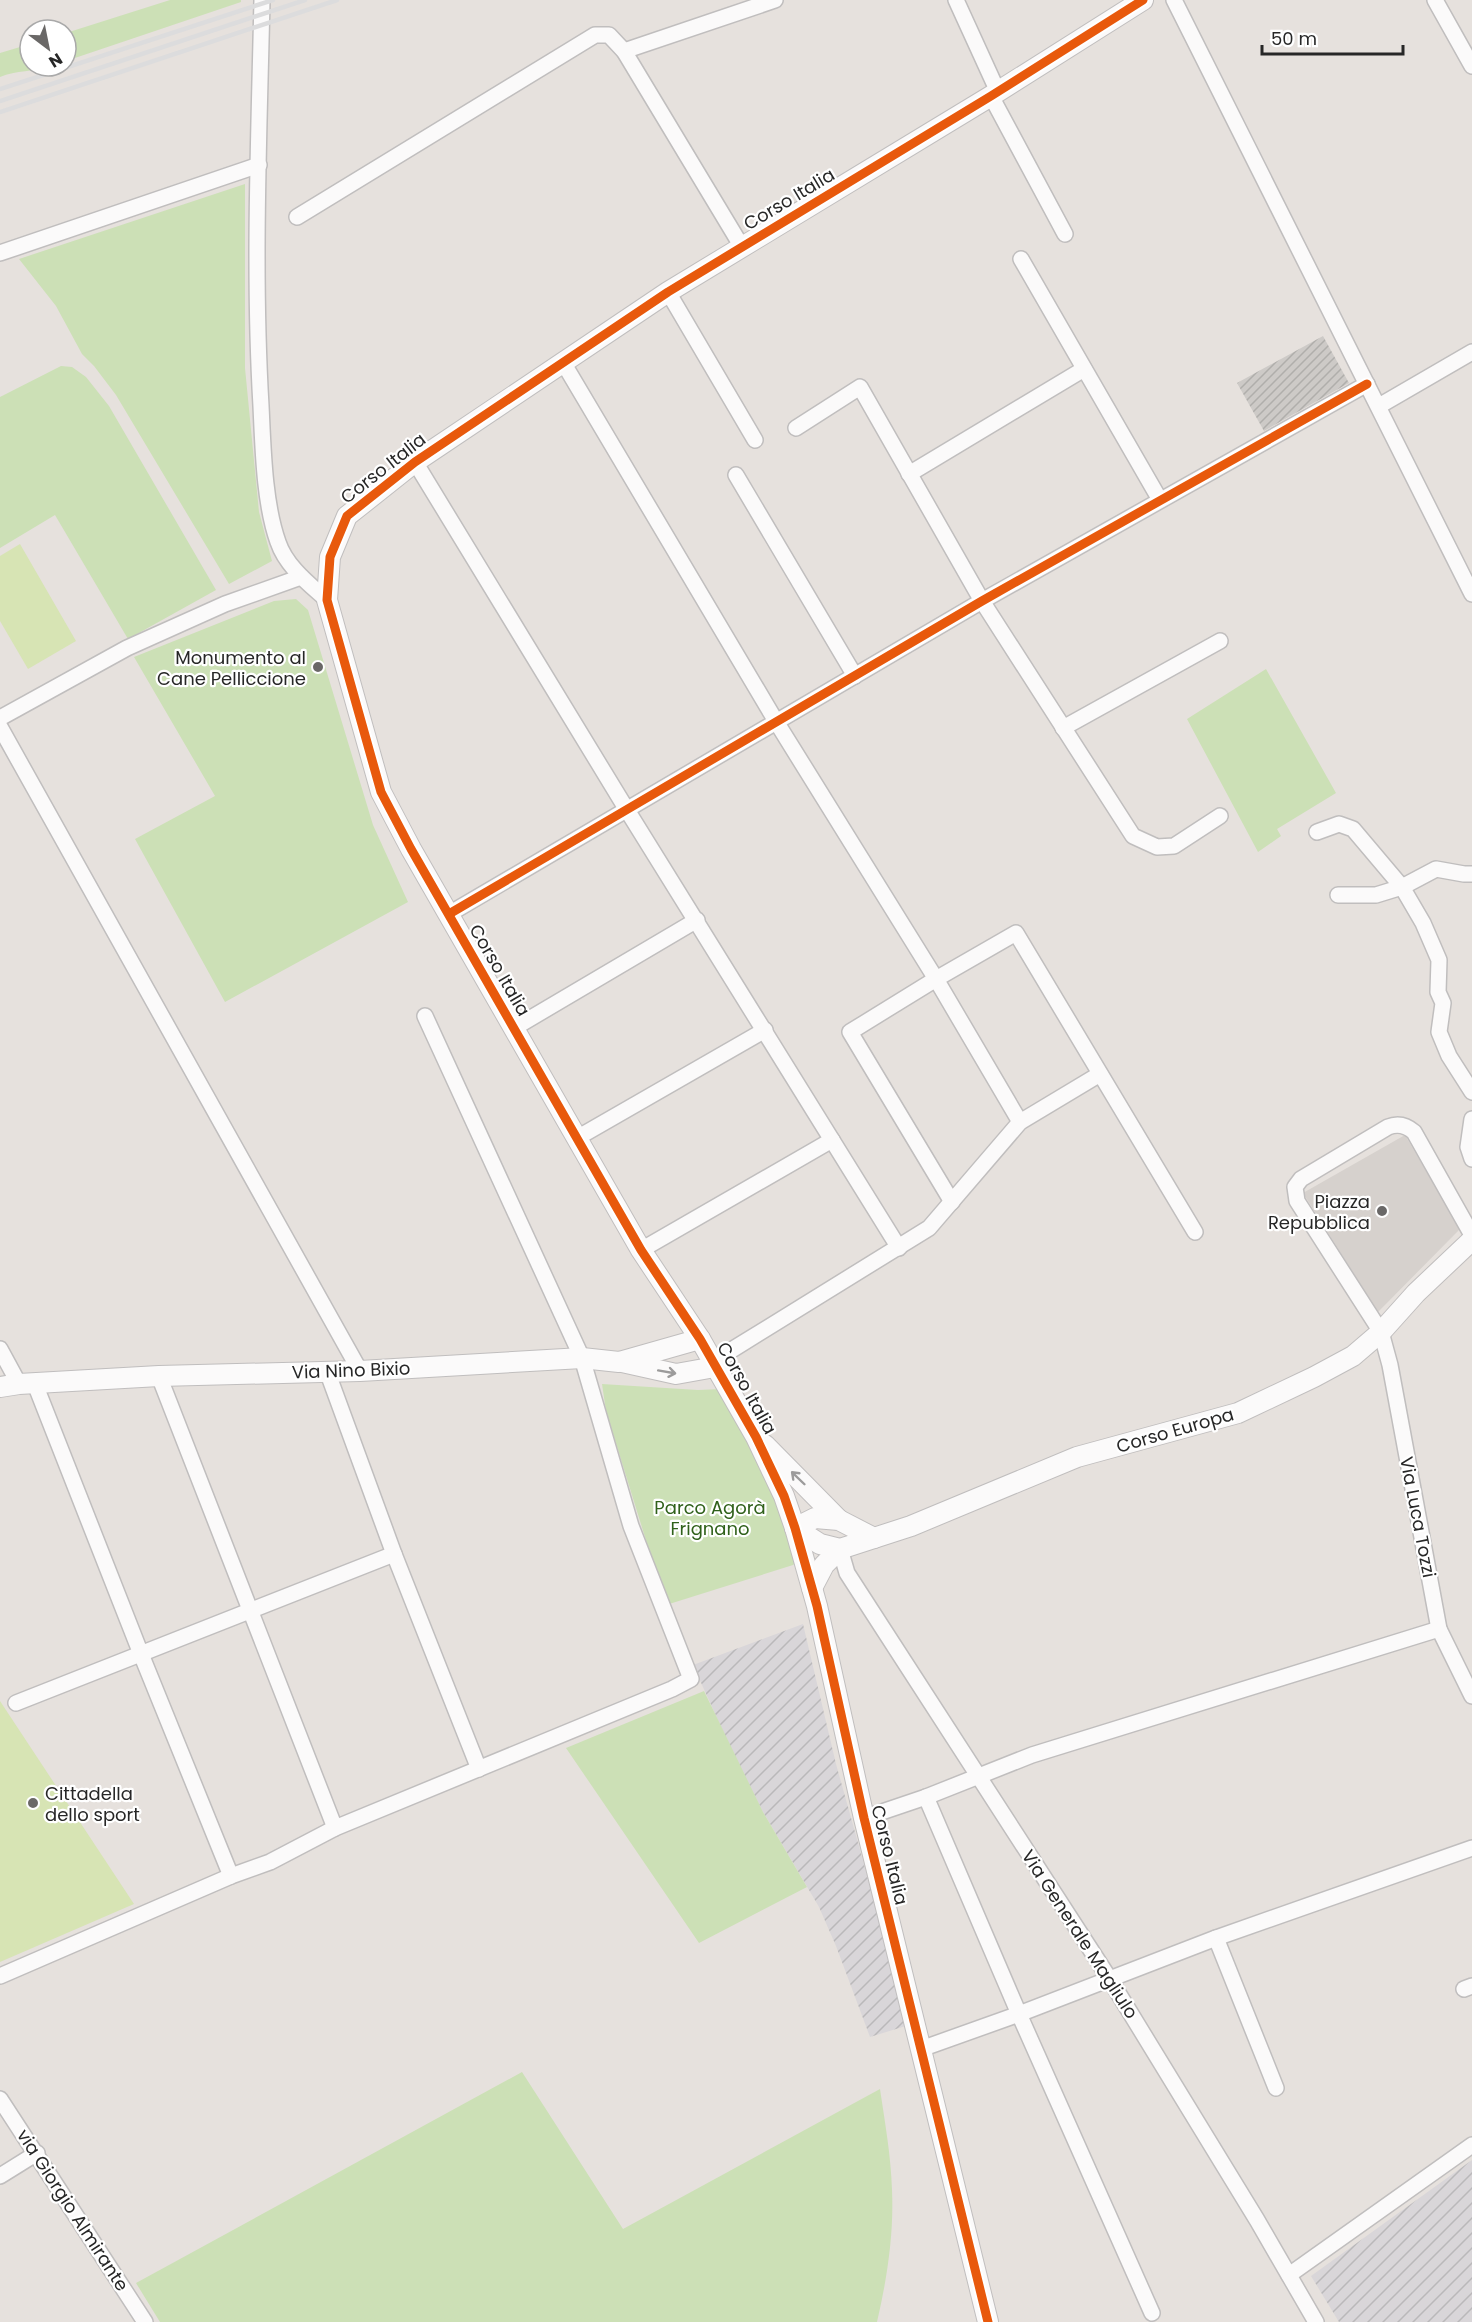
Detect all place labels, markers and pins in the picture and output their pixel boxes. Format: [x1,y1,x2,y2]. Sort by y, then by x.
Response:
place label: Monumento al Cane Pelliccione [157,645,306,691]
marker: Monumento al Cane Pelliccione [311,660,325,674]
place label: Piazza Repubblica [1268,1189,1370,1235]
marker: Piazza Repubblica [1375,1204,1389,1218]
place label: Cittadella dello sport [45,1781,140,1827]
marker: Cittadella dello sport [26,1796,40,1810]

